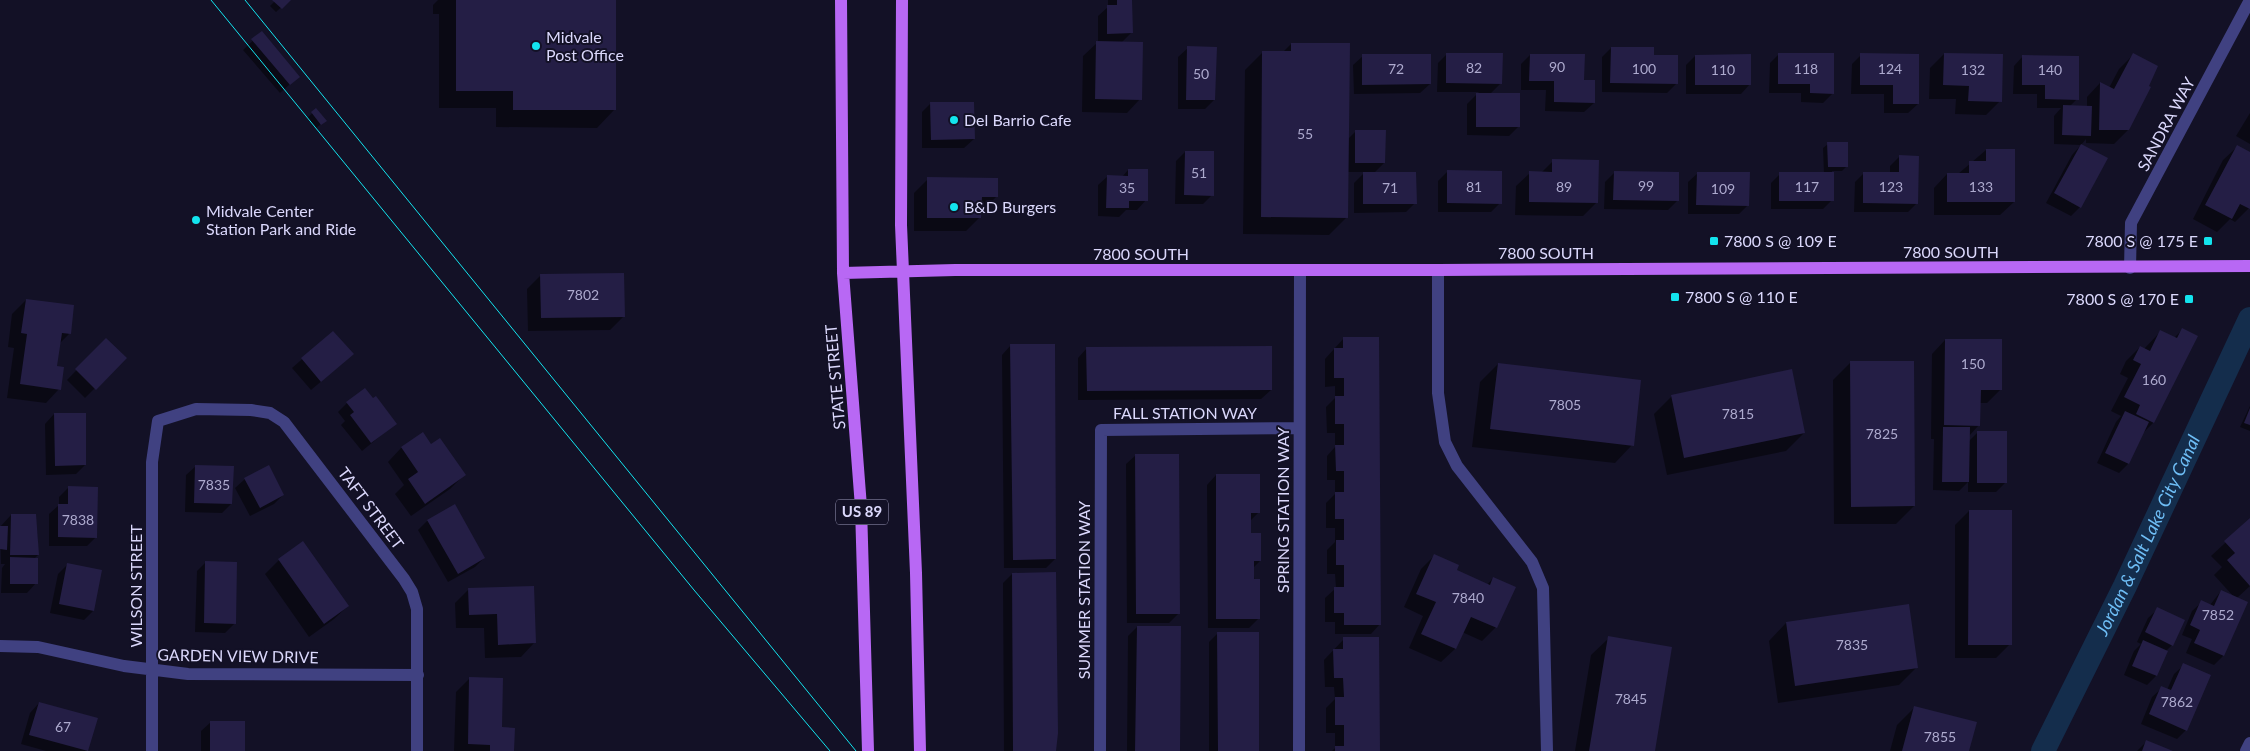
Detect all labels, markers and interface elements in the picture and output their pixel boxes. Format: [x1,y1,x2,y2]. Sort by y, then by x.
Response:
place label: Midvale Post Office [546,27,624,64]
marker: Midvale Post Office [530,40,542,52]
house number: 90 [1549,58,1565,75]
house number: 82 [1466,59,1482,76]
house number: 72 [1388,60,1404,77]
house number: 100 [1632,60,1656,77]
house number: 118 [1794,60,1818,77]
house number: 124 [1878,60,1902,77]
house number: 110 [1711,61,1735,78]
house number: 132 [1961,61,1985,78]
house number: 140 [2038,61,2062,78]
house number: 50 [1193,65,1209,82]
street label: SANDRA WAY [2133,74,2198,174]
place label: Del Barrio Cafe [964,110,1072,129]
marker: Del Barrio Cafe [948,114,960,126]
house number: 55 [1297,125,1313,142]
house number: 51 [1191,164,1207,181]
house number: 99 [1638,177,1654,194]
house number: 81 [1466,178,1482,195]
house number: 89 [1556,178,1572,195]
house number: 117 [1795,178,1819,195]
house number: 123 [1879,178,1903,195]
house number: 133 [1969,178,1993,195]
house number: 35 [1119,179,1135,196]
house number: 71 [1382,179,1398,196]
house number: 109 [1711,180,1735,197]
place label: B&D Burgers [964,197,1056,216]
place label: Midvale Center Station Park and Ride [206,201,356,238]
marker: B&D Burgers [948,201,960,213]
marker: Midvale Center Station Park and Ride [190,214,202,226]
place label: 7800 S @ 109 E [1724,231,1837,250]
place label: 7800 S @ 175 E [2085,231,2198,250]
marker: 7800 S @ 109 E [1708,235,1720,247]
marker: 7800 S @ 175 E [2202,235,2214,247]
street label: 7800 SOUTH [1903,242,1999,261]
street label: 7800 SOUTH [1498,243,1594,262]
street label: 7800 SOUTH [1093,244,1189,263]
house number: 7802 [567,286,599,303]
place label: 7800 S @ 110 E [1685,287,1798,306]
place label: 7800 S @ 170 E [2066,289,2179,308]
marker: 7800 S @ 110 E [1669,291,1681,303]
marker: 7800 S @ 170 E [2183,293,2195,305]
street label: STATE STREET [820,323,849,430]
house number: 150 [1961,355,1985,372]
house number: 160 [2142,371,2166,388]
house number: 7805 [1549,396,1581,413]
street label: FALL STATION WAY [1113,403,1257,422]
house number: 7815 [1722,405,1754,422]
house number: 7825 [1866,425,1898,442]
street label: SPRING STATION WAY [1273,427,1292,593]
water label: Jordan & Salt Lake City Canal [2090,431,2204,640]
street label: TAFT STREET [335,463,409,553]
house number: 7835 [198,476,230,493]
road number: US 89 [836,500,888,524]
street label: SUMMER STATION WAY [1074,501,1093,679]
house number: 7838 [62,511,94,528]
street label: WILSON STREET [126,524,145,648]
house number: 7840 [1452,589,1484,606]
house number: 7852 [2202,606,2234,623]
house number: 7835 [1836,636,1868,653]
street label: GARDEN VIEW DRIVE [157,645,319,666]
house number: 7845 [1615,690,1647,707]
house number: 7862 [2161,693,2193,710]
house number: 67 [55,718,71,735]
house number: 7855 [1924,728,1956,745]

